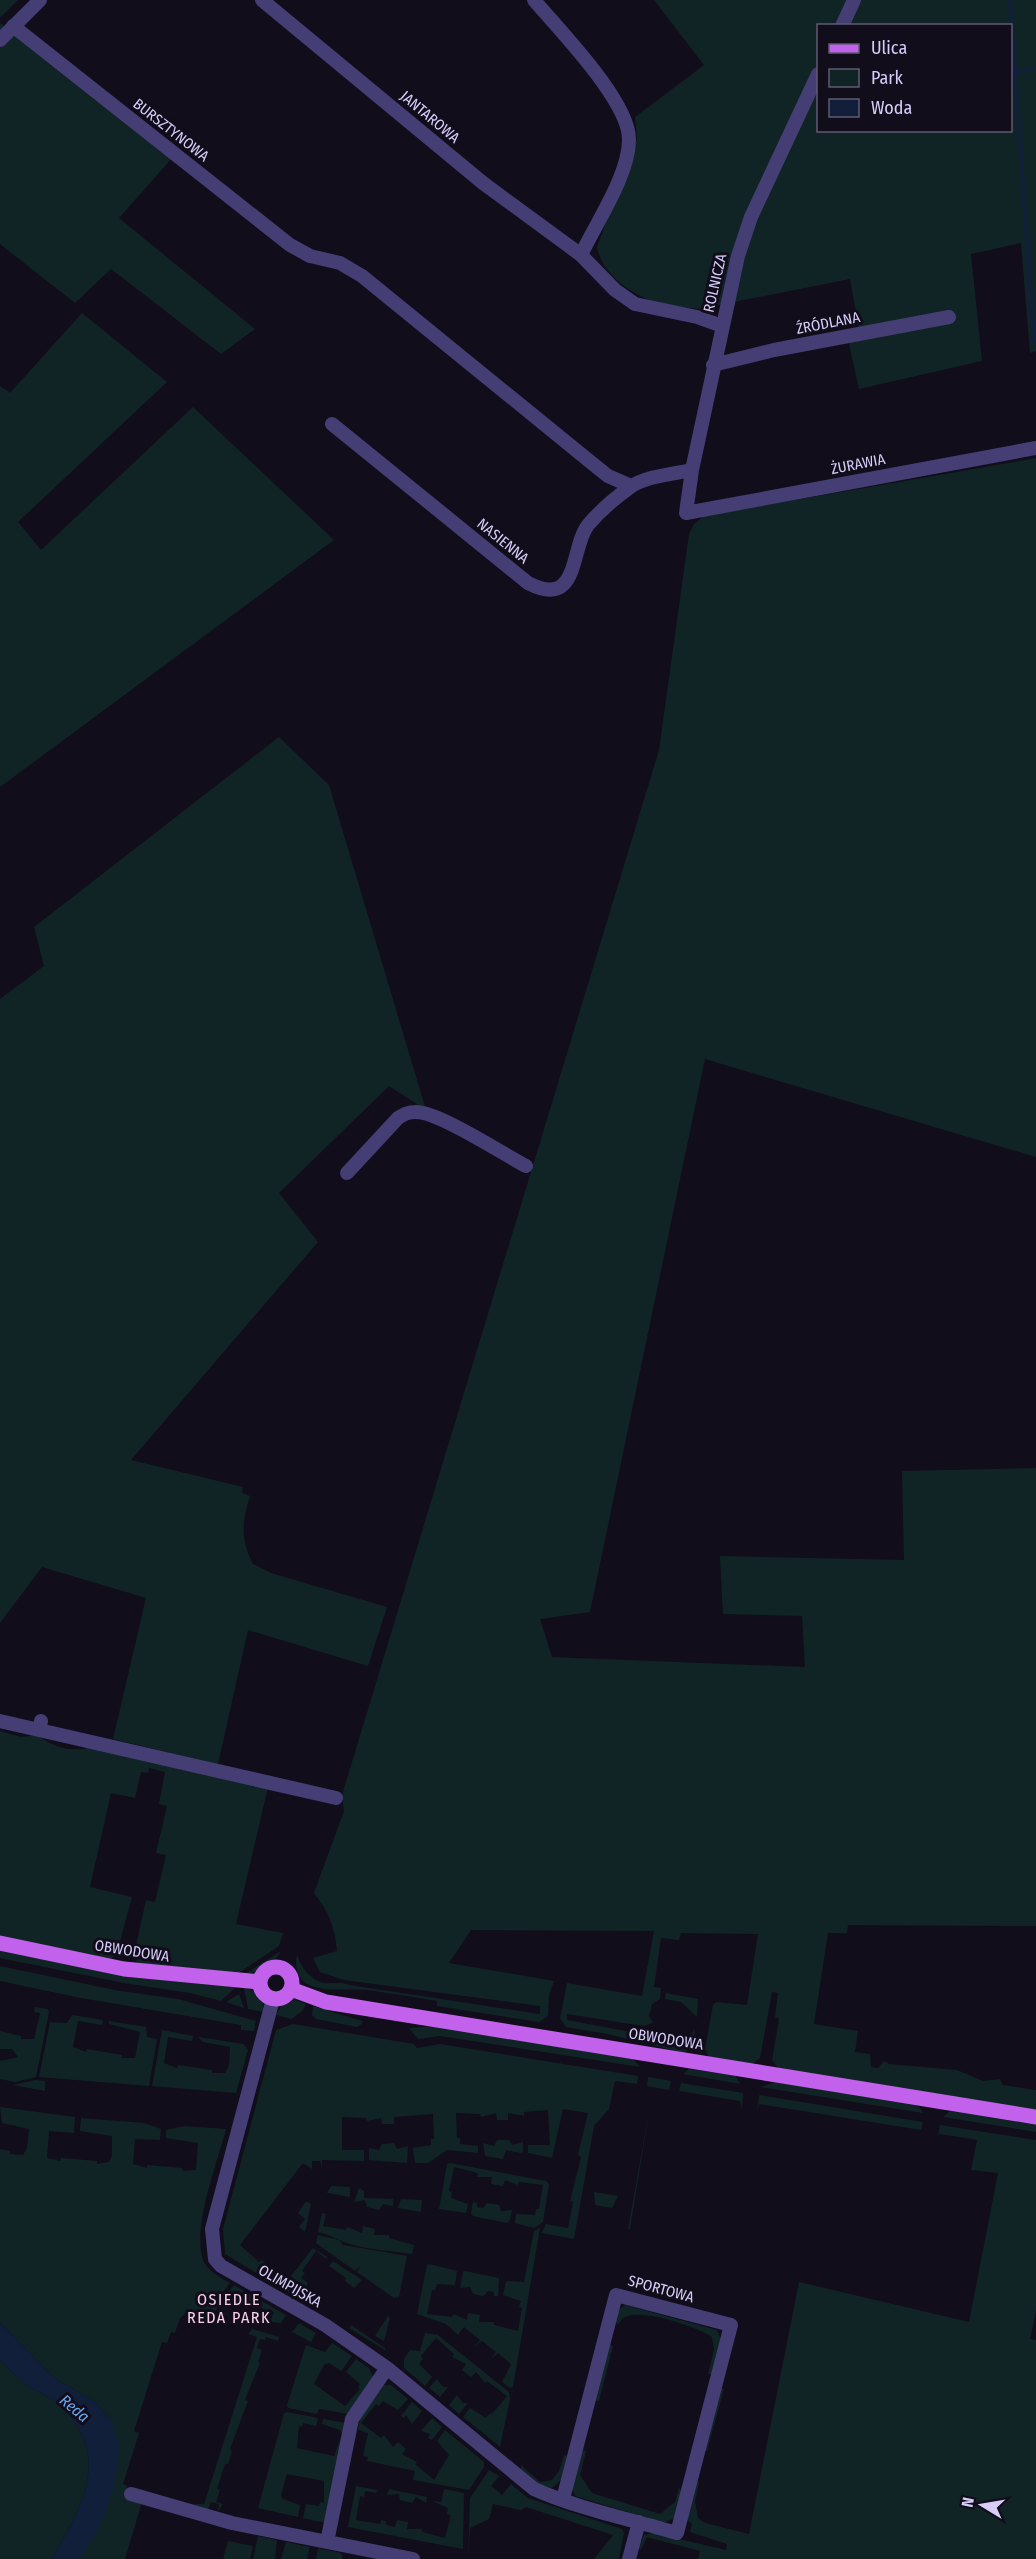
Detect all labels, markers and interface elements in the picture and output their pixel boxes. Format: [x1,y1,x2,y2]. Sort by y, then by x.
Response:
legend [817,24,1012,132]
text: Ulica [871,37,907,59]
text: Park [871,67,904,89]
street label: JANTAROWA [397,87,463,147]
street label: BURSZTYNOWA [129,95,213,165]
text: Woda [871,97,912,119]
street label: ROLNICZA [700,252,730,314]
street label: ŹRÓDLANA [794,308,862,338]
street label: ŻURAWIA [829,450,887,478]
street label: NASIENNA [473,515,533,567]
street label: OBWODOWA [93,1936,171,1966]
street label: OBWODOWA [627,2024,705,2054]
street label: OLIMPIJSKA [255,2261,325,2311]
street label: SPORTOWA [626,2272,696,2306]
district label: OSIEDLE REDA PARK [187,2290,271,2327]
water label: Reda [56,2391,93,2426]
north arrow [952,2475,1012,2535]
text: N [958,2496,978,2509]

